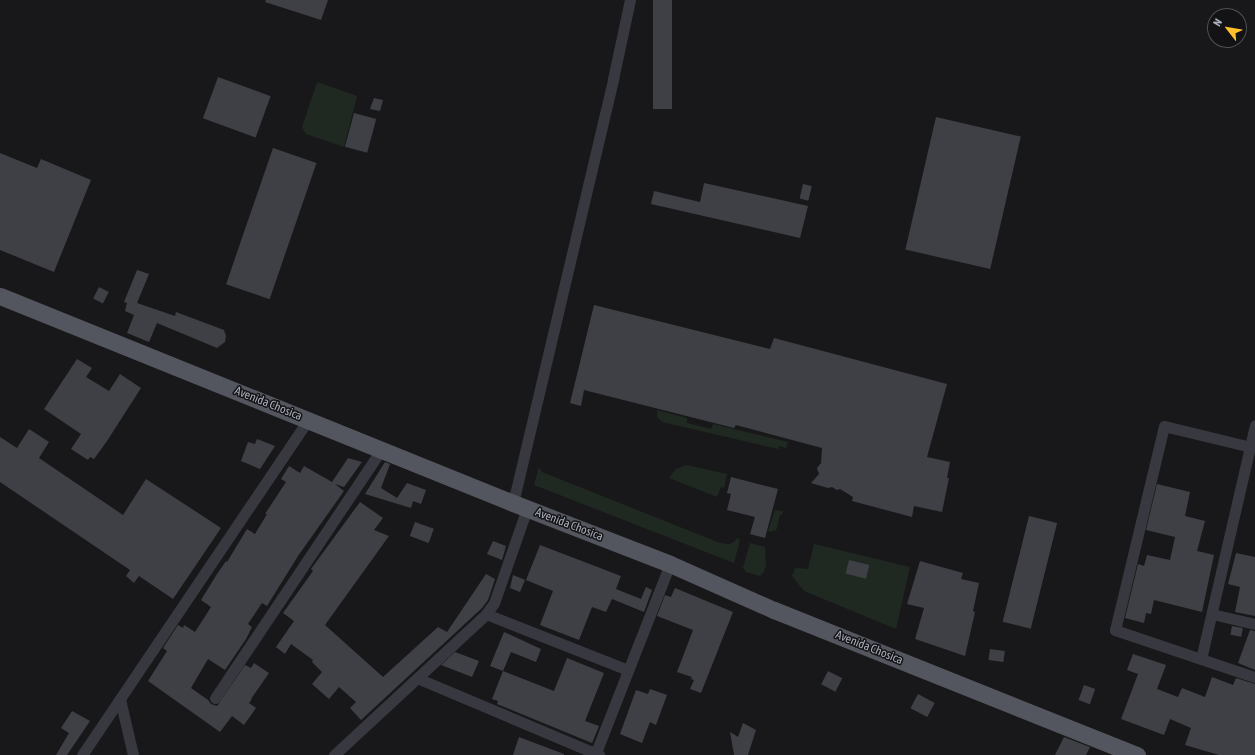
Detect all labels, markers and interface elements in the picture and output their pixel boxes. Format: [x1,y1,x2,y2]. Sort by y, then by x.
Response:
north arrow [1207,8,1247,48]
text: N [1211,16,1224,28]
street label: Avenida Chosica [232,384,304,424]
street label: Avenida Chosica [533,505,605,545]
street label: Avenida Chosica [833,628,905,668]

